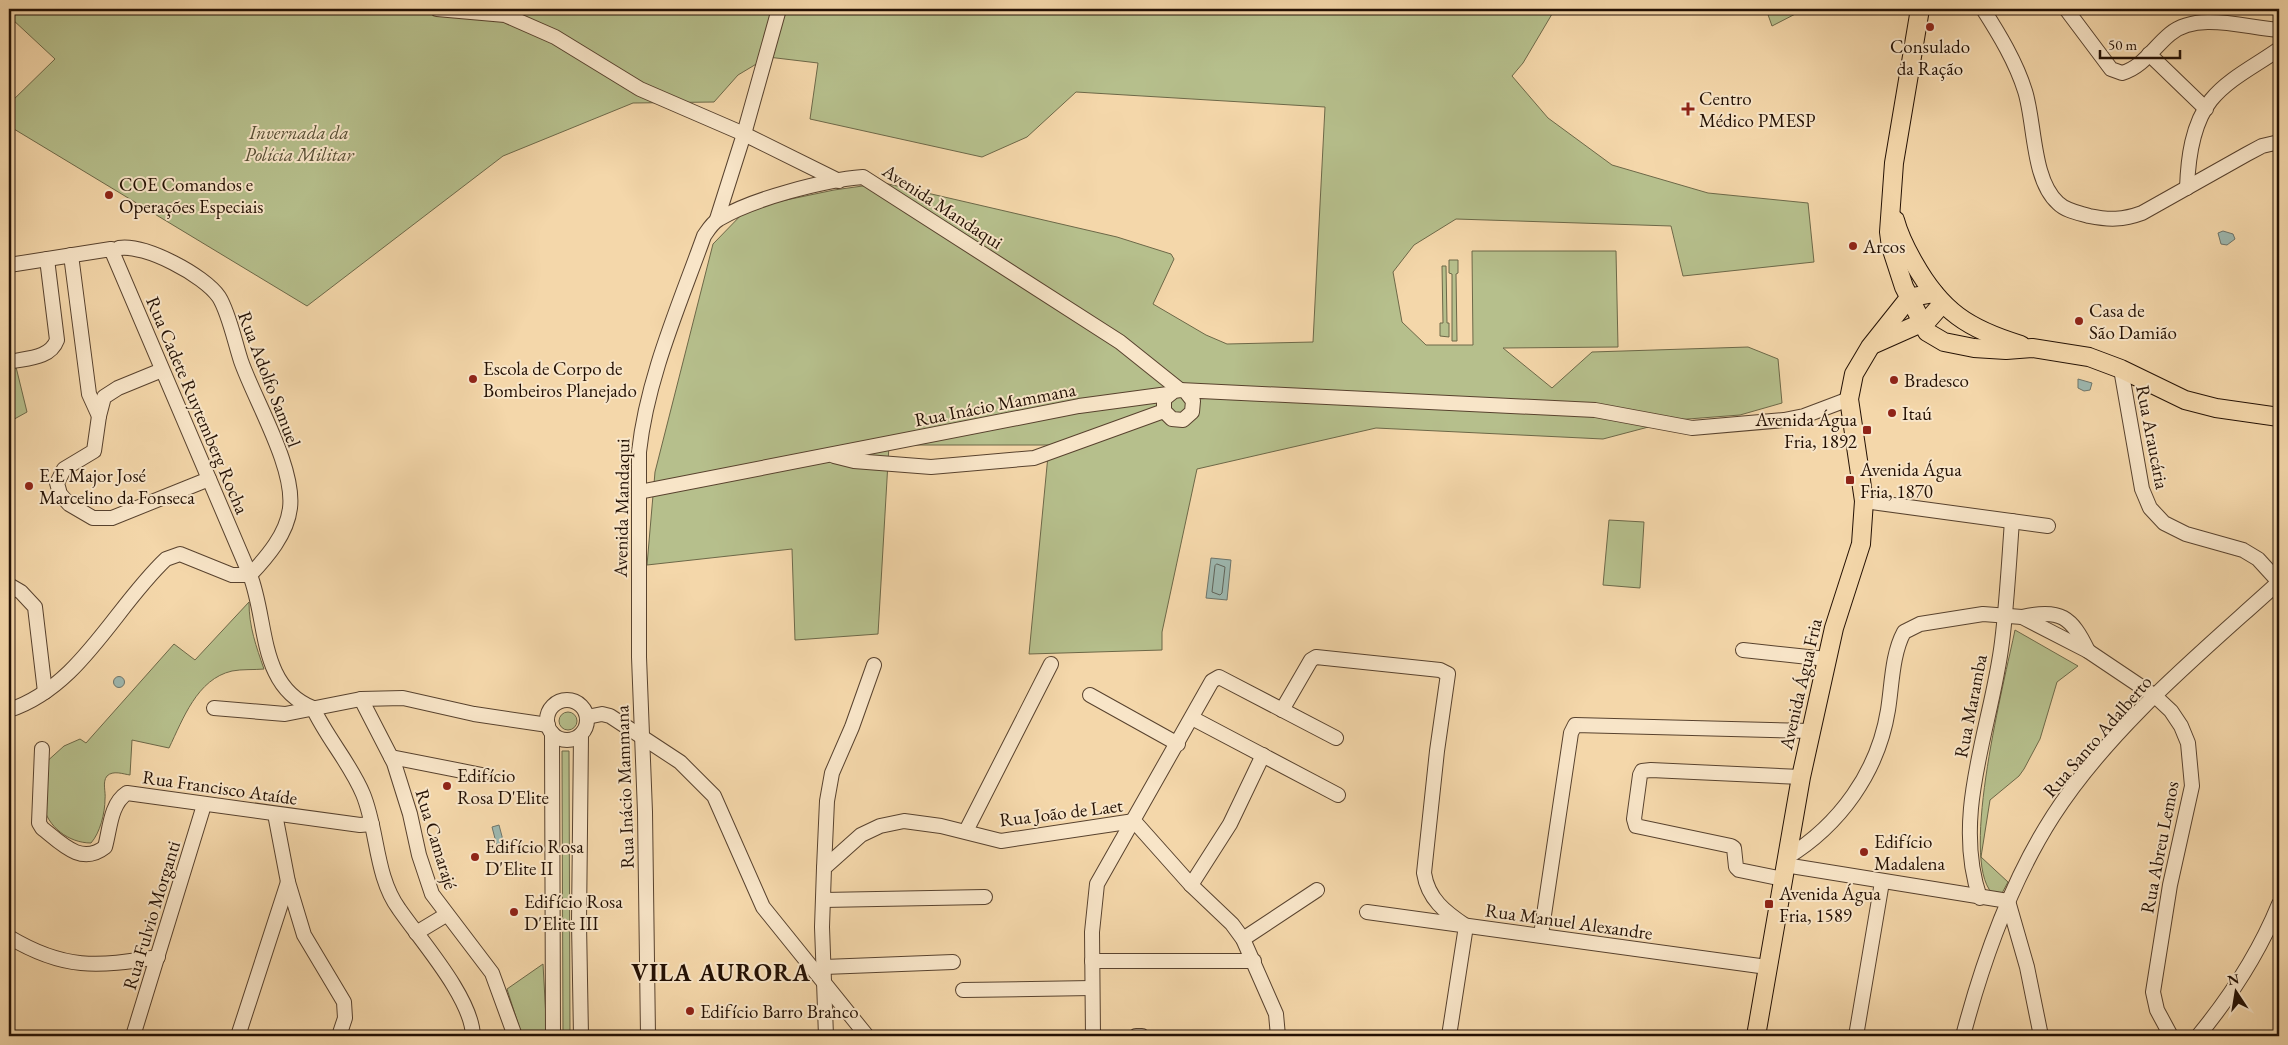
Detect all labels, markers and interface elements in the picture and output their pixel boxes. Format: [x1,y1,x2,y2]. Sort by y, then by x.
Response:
marker: Consulado da Ração [1924,21,1936,33]
scale bar [2100,28,2180,60]
place label: Consulado da Ração [1890,34,1970,81]
text: 50 m [2108,35,2137,54]
place label: Centro Médico PMESP [1699,86,1816,133]
marker: Centro Médico PMESP [1681,102,1695,116]
park label: Invernada da Polícia Militar [244,120,355,167]
street label: Avenida Mandaqui [877,158,1008,255]
place label: COE Comandos e Operações Especiais [119,172,264,219]
marker: COE Comandos e Operações Especiais [103,189,115,201]
place label: Arcos [1862,234,1905,259]
marker: Arcos [1847,240,1859,252]
street label: Rua Cadete Ruytemberg Rocha [140,293,255,518]
place label: Casa de São Damião [2089,298,2177,345]
street label: Rua Adolfo Samuel [232,308,307,451]
marker: Casa de São Damião [2073,315,2085,327]
place label: Escola de Corpo de Bombeiros Planejado [483,356,637,403]
place label: Bradesco [1904,368,1969,393]
marker: Escola de Corpo de Bombeiros Planejado [467,373,479,385]
marker: Bradesco [1888,374,1900,386]
street label: Rua Inácio Mammana [912,377,1078,432]
street label: Rua Araucária [2130,383,2175,492]
place label: Itaú [1902,401,1932,426]
place label: Avenida Água Fria, 1892 [1754,407,1857,454]
marker: Itaú [1886,407,1898,419]
marker: Avenida Água Fria, 1892 [1861,424,1873,436]
street label: Avenida Mandaqui [608,438,635,579]
place label: Avenida Água Fria, 1870 [1859,457,1962,504]
place label: E.E Major José Marcelino da Fonseca [39,463,195,510]
marker: Avenida Água Fria, 1870 [1844,474,1856,486]
marker: E.E Major José Marcelino da Fonseca [23,480,35,492]
street label: Avenida Água Fria [1773,616,1828,753]
street label: Rua Maramba [1948,652,1993,760]
street label: Rua Santo Adalberto [2037,670,2157,803]
street label: Rua Inácio Mammana [609,704,640,869]
place label: Edifício Rosa D'Elite [457,763,549,810]
street label: Rua Francisco Ataíde [141,764,299,811]
street label: Rua Abreu Lemos [2134,779,2185,915]
marker: Edifício Rosa D'Elite [441,780,453,792]
street label: Rua Camarajé [409,786,464,892]
street label: Rua João de Laet [998,793,1124,832]
place label: Edifício Madalena [1874,829,1946,876]
place label: Edifício Rosa D'Elite II [485,834,584,881]
street label: Rua Fulvio Morganti [117,837,186,993]
marker: Edifício Madalena [1858,846,1870,858]
marker: Edifício Rosa D'Elite II [469,851,481,863]
place label: Avenida Água Fria, 1589 [1778,881,1881,928]
place label: Edifício Rosa D'Elite III [524,889,623,936]
street label: Rua Manuel Alexandre [1484,897,1654,946]
marker: Avenida Água Fria, 1589 [1763,898,1775,910]
marker: Edifício Rosa D'Elite III [508,906,520,918]
district label: VILA AURORA [631,957,811,988]
north arrow [2210,968,2260,1018]
text: N [2226,969,2241,989]
place label: Edifício Barro Branco [700,999,859,1024]
marker: Edifício Barro Branco [684,1005,696,1017]

